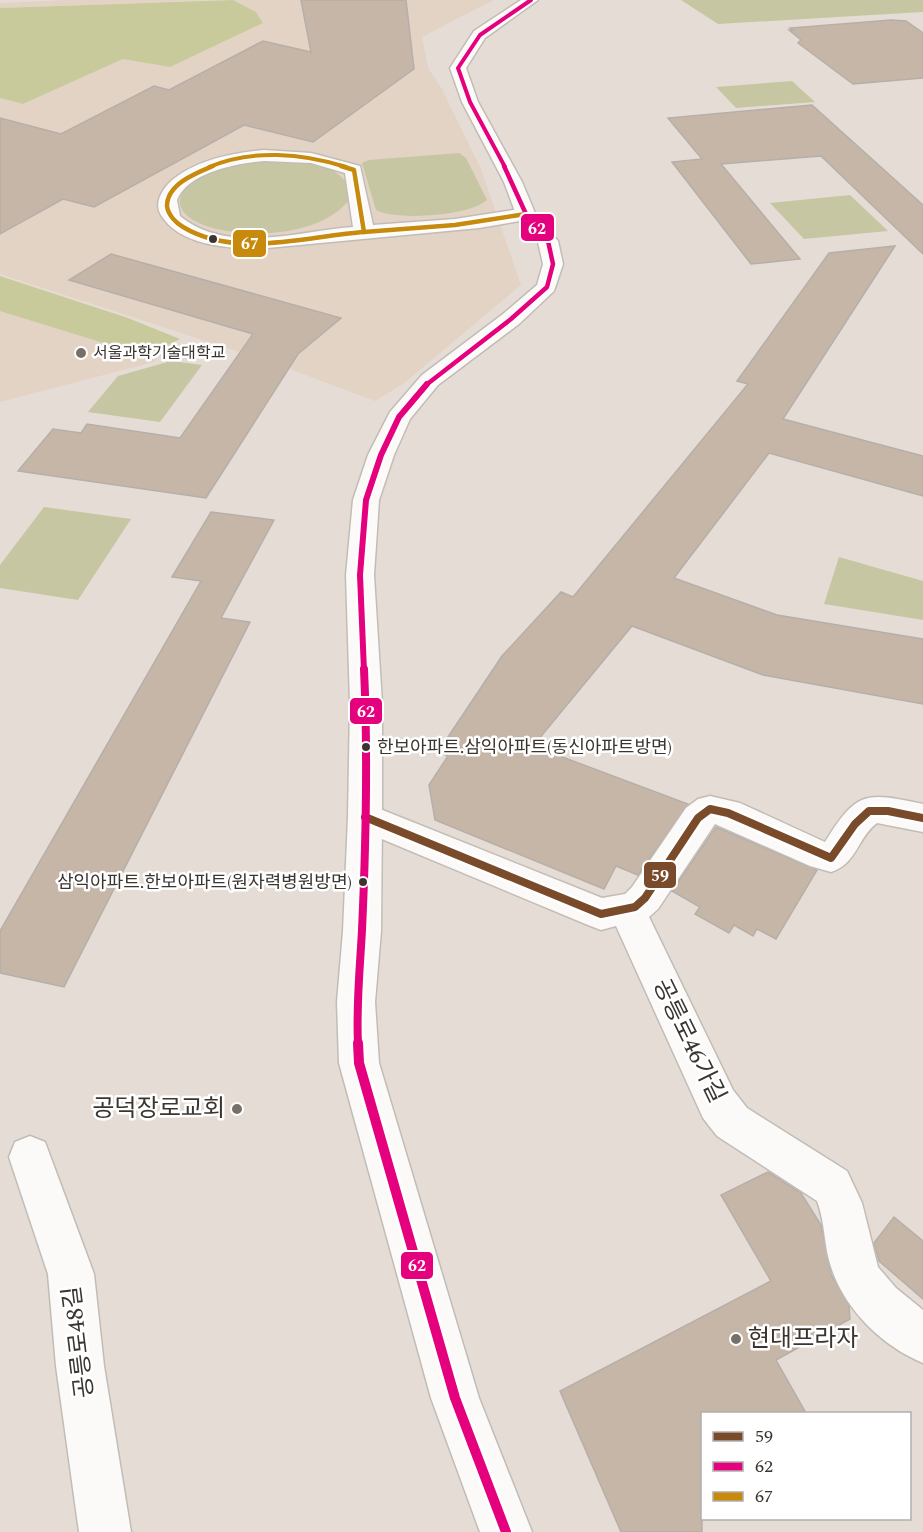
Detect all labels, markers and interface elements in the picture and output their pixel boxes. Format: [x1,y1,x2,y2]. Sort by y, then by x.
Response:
line badge: 62 [520,213,555,242]
text: 62 [528,217,546,241]
line badge: 67 [232,229,267,258]
text: 67 [241,232,259,256]
unlabelled marker [207,233,219,245]
place label: 서울과학기술대학교 [93,341,225,365]
marker: 서울과학기술대학교 [74,346,88,360]
line badge: 62 [349,697,383,725]
text: 62 [357,700,375,724]
place label: 한보아파트.삼익아파트(동신아파트방면) [377,734,672,761]
marker: 한보아파트.삼익아파트(동신아파트방면) [360,741,372,753]
line badge: 59 [643,861,677,889]
text: 59 [651,864,669,888]
place label: 삼익아파트.한보아파트(원자력병원방면) [57,869,352,896]
marker: 삼익아파트.한보아파트(원자력병원방면) [357,876,369,888]
street label: 공릉로46가길 [643,973,735,1109]
place label: 공덕장로교회 [93,1091,225,1127]
marker: 공덕장로교회 [230,1102,244,1116]
line badge: 62 [400,1251,434,1280]
text: 62 [408,1254,426,1278]
street label: 공릉로48길 [54,1284,104,1400]
place label: 현대프라자 [748,1321,858,1357]
marker: 현대프라자 [729,1332,743,1346]
legend [701,1412,911,1520]
text: 59 [755,1423,773,1450]
text: 62 [755,1453,773,1480]
text: 67 [755,1483,773,1510]

